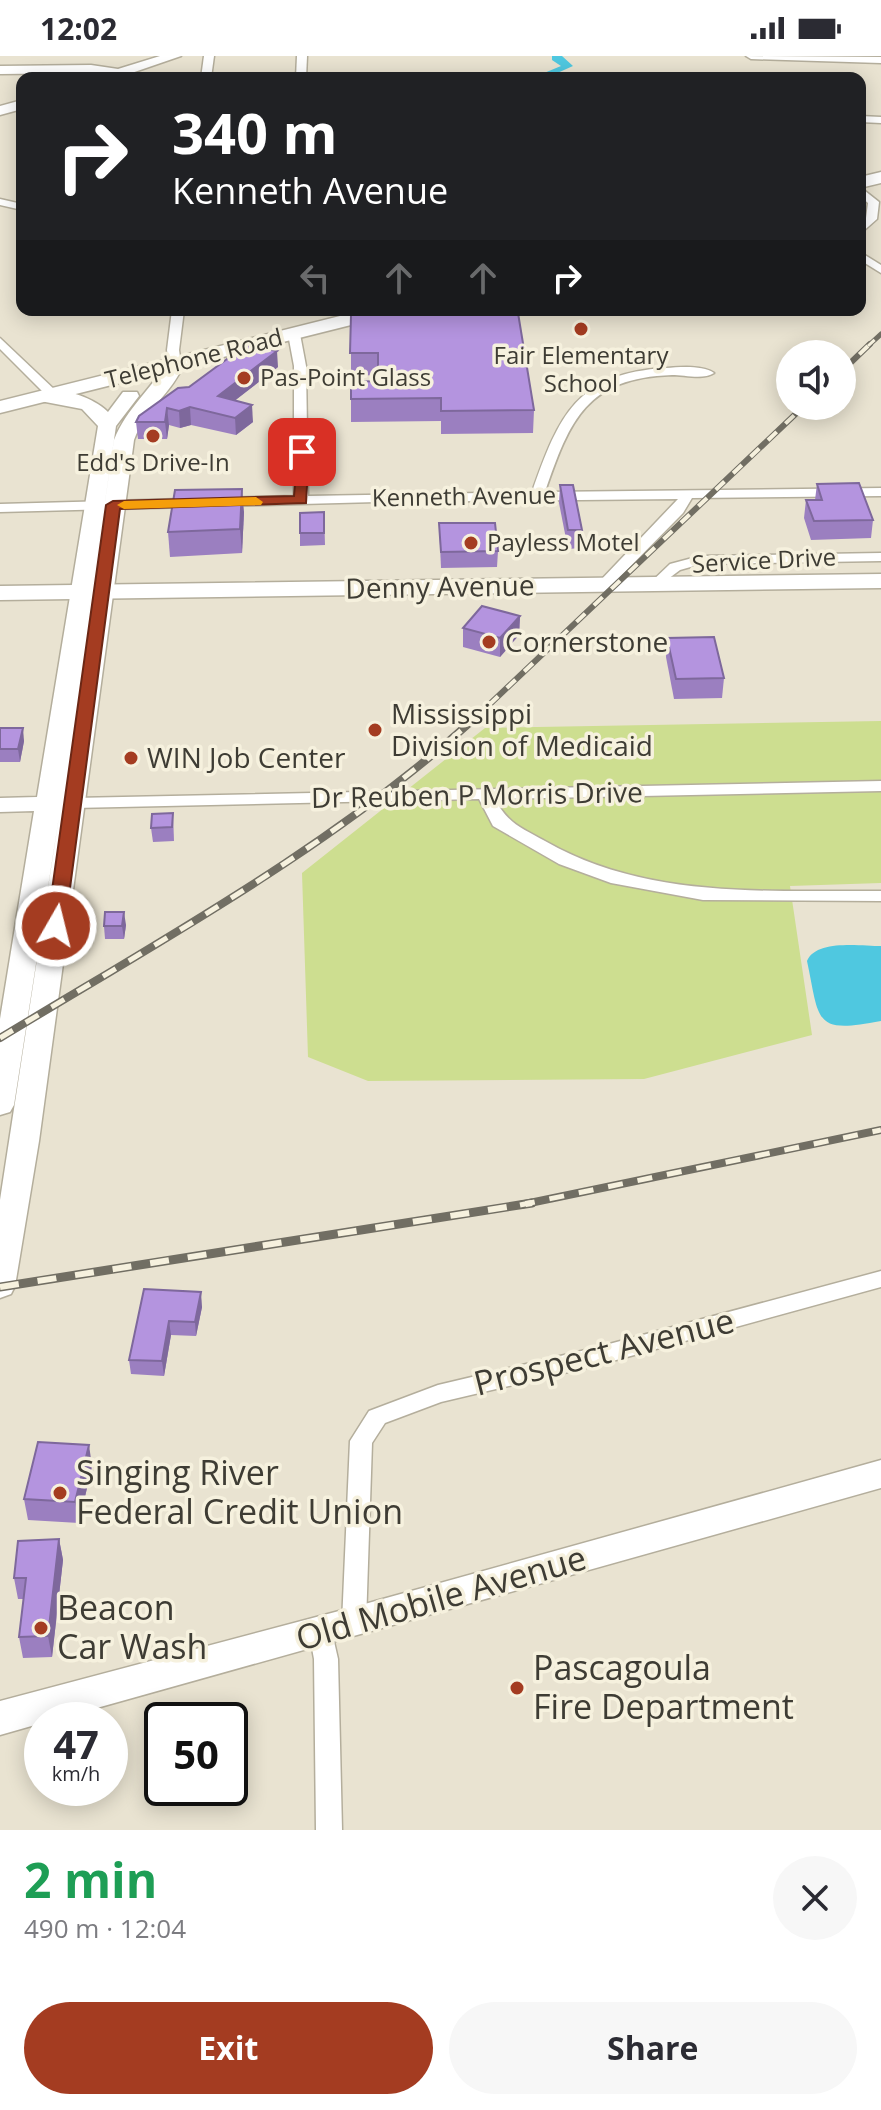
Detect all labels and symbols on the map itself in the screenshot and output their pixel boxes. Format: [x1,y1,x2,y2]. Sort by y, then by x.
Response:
street label: Telephone Road [101,320,286,396]
marker: Fair Elementary School [572,320,590,338]
place label: Fair Elementary School [494,338,669,399]
place label: Pas-Point Glass [260,360,431,393]
marker: Pas-Point Glass [235,369,253,387]
pin [268,418,336,486]
marker: Edd's Drive-In [144,427,162,445]
place label: Edd's Drive-In [76,445,230,478]
street label: Kenneth Avenue [372,477,556,514]
place label: Payless Motel [487,525,640,558]
marker: Payless Motel [462,534,480,552]
street label: Service Drive [691,539,837,580]
street label: Denny Avenue [345,565,535,607]
place label: Cornerstone [505,622,668,660]
marker: Cornerstone [480,633,498,651]
place label: Mississippi Division of Medicaid [391,694,653,764]
marker: Mississippi Division of Medicaid [366,721,384,739]
place label: WIN Job Center [147,738,346,776]
marker: WIN Job Center [122,749,140,767]
street label: Dr Reuben P Morris Drive [311,772,643,816]
position arrow [14,884,98,968]
street label: Prospect Avenue [469,1296,739,1406]
place label: Singing River Federal Credit Union [76,1449,403,1534]
marker: Singing River Federal Credit Union [51,1484,69,1502]
street label: Old Mobile Avenue [290,1534,591,1660]
place label: Beacon Car Wash [57,1584,207,1669]
marker: Beacon Car Wash [32,1619,50,1637]
place label: Pascagoula Fire Department [533,1644,794,1729]
marker: Pascagoula Fire Department [508,1679,526,1697]
speed limit sign: 50 [144,1702,248,1806]

